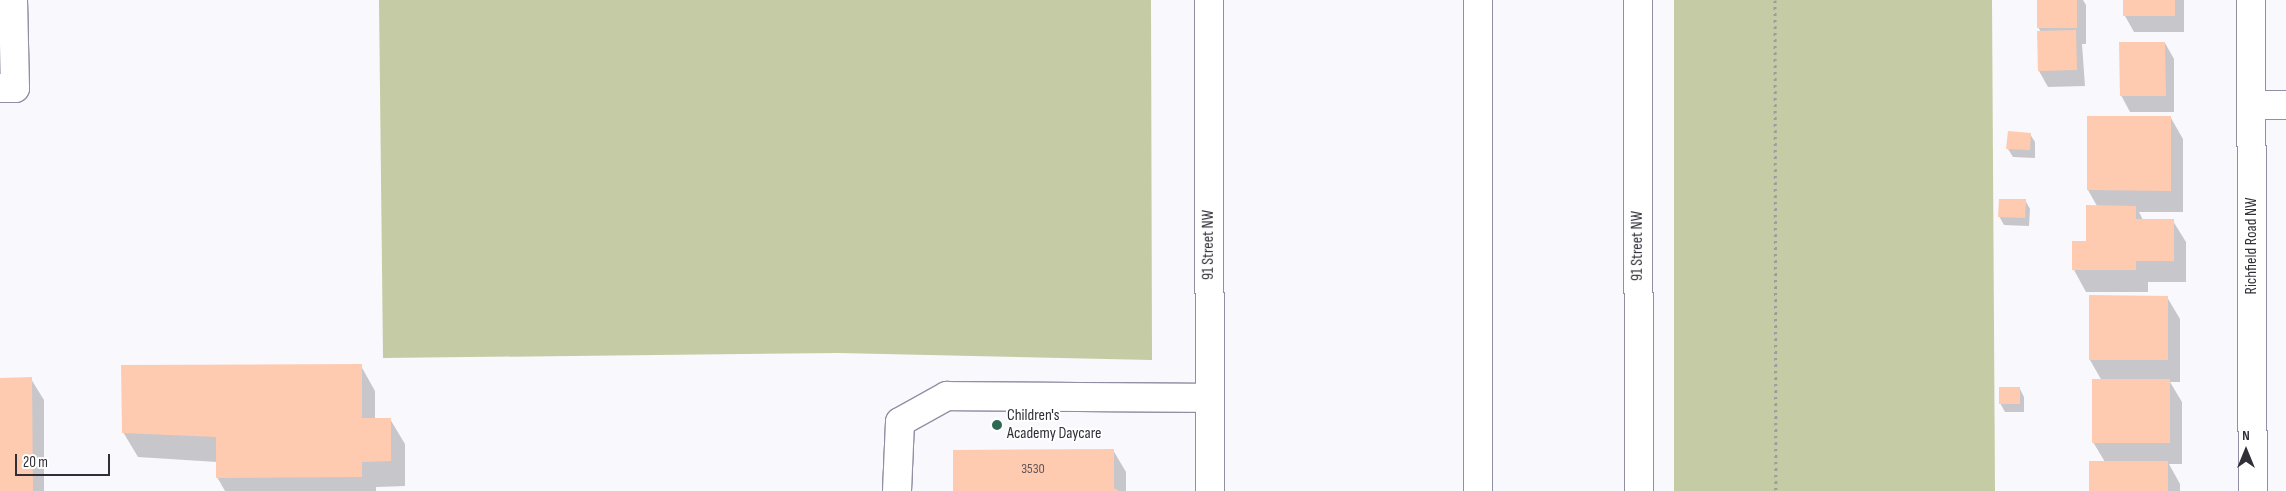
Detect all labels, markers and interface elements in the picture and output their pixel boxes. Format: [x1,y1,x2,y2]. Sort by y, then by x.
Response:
street label: Richfield Road NW [2242,197,2262,295]
street label: 91 Street NW [1199,210,1219,280]
street label: 91 Street NW [1628,211,1648,281]
place label: Children's Academy Daycare [1007,406,1101,444]
marker: Children's Academy Daycare [991,419,1003,431]
north arrow [2221,426,2271,476]
text: N [2242,427,2250,444]
scale bar [18,444,112,476]
text: 20 m [23,453,48,472]
house number: 3530 [1021,461,1045,477]

